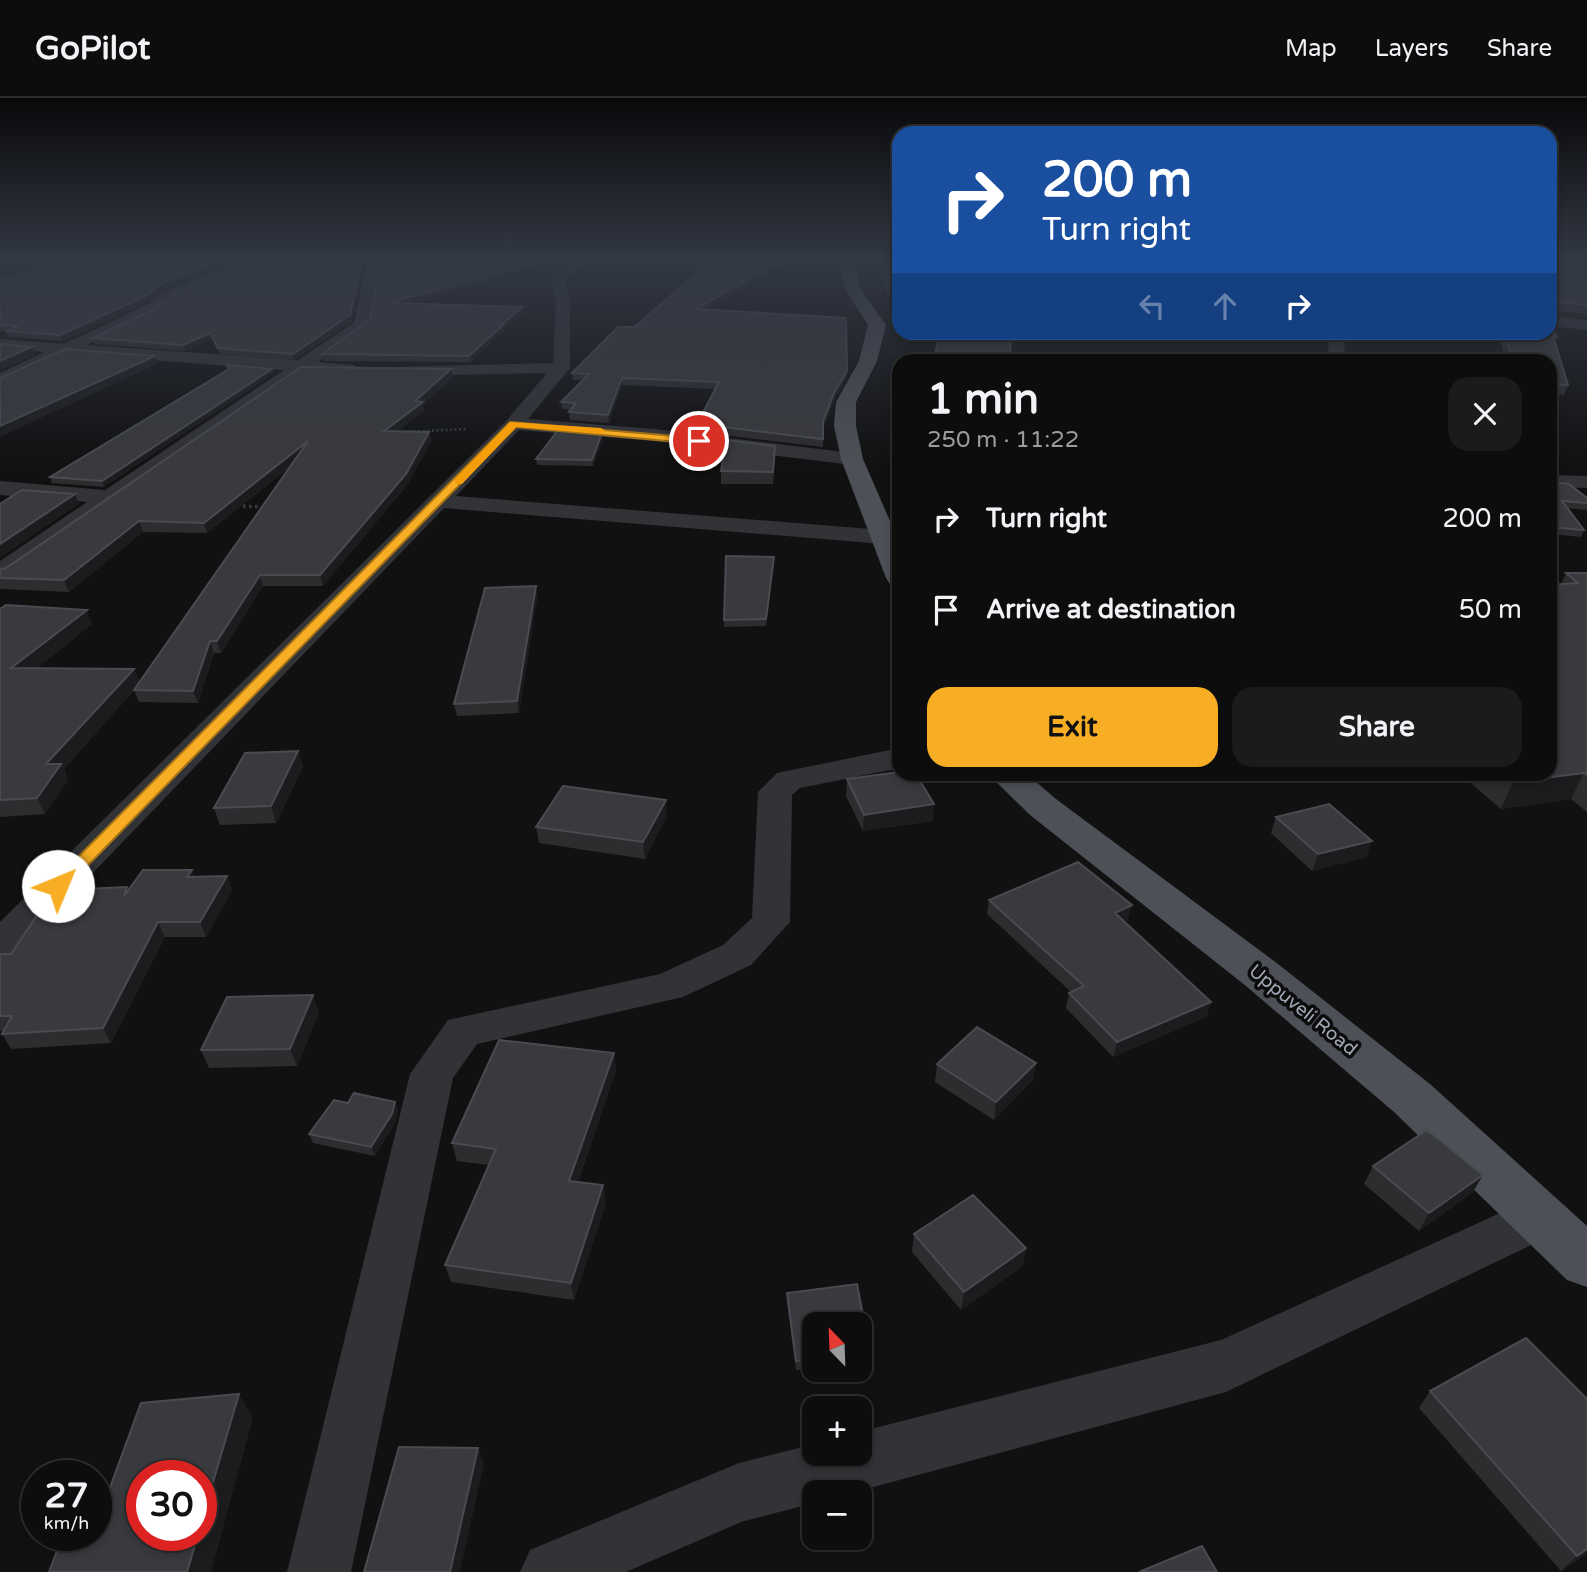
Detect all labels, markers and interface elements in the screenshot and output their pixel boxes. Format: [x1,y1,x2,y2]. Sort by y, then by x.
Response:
text: GoPilot [35,29,150,68]
text: Map [1285,34,1337,63]
text: Layers [1375,34,1449,63]
text: Share [1487,34,1552,63]
text: 200 m [1042,151,1192,210]
icon: right [927,154,1018,245]
text: Turn right [1042,211,1191,249]
icon: left [1133,287,1171,325]
icon: ahead [1206,287,1244,325]
icon: right [1279,287,1317,325]
text: 1 min [927,374,1039,425]
button: close [1448,377,1522,451]
pin [669,411,729,471]
icon: arrive [680,422,718,460]
text: 250 m · 11:22 [927,426,1079,454]
icon: right [927,500,965,538]
text: Turn right [986,503,1107,534]
text: 200 m [1442,503,1522,534]
icon: arrive [927,591,965,629]
text: Arrive at destination [986,594,1236,625]
text: 50 m [1459,594,1522,625]
button: Exit [927,687,1218,767]
button: Share [1232,687,1522,767]
position arrow [21,849,95,923]
street label: Uppuveli Road [1245,960,1361,1060]
north arrow [802,1312,872,1382]
map controls [802,1312,872,1550]
button: + [802,1396,872,1466]
speed limit sign: 30 [126,1460,217,1551]
text: 27 [45,1475,88,1517]
button: − [802,1480,872,1550]
text: km/h [44,1512,89,1534]

